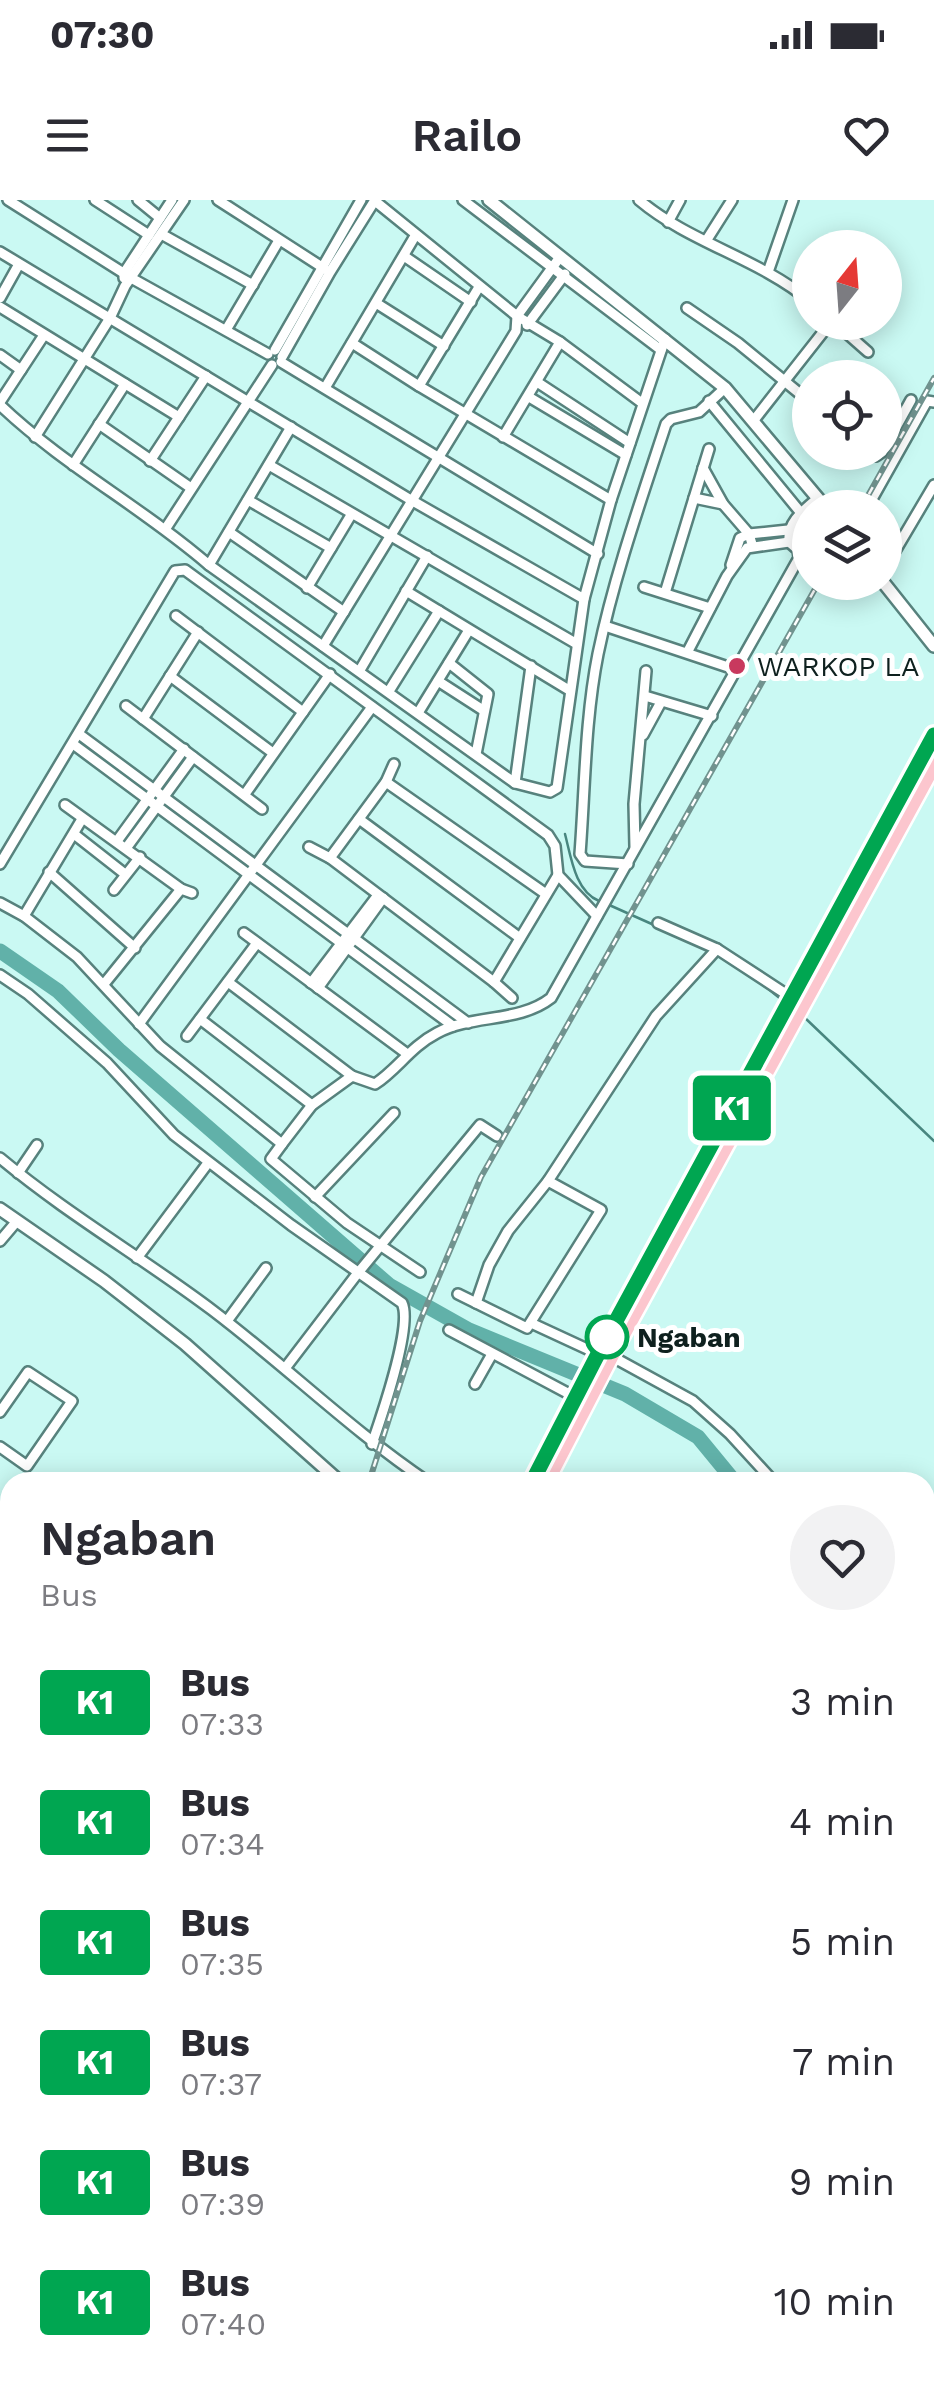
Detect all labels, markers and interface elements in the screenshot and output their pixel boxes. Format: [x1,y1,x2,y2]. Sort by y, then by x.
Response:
text: 07:30 [50,13,154,57]
icon: menu [40,108,95,163]
icon: heart [839,108,894,163]
text: Railo [412,109,522,162]
north arrow [792,230,902,340]
map controls [792,230,902,600]
button: locate [792,360,902,470]
button: layers [792,490,902,600]
place label: WARKOP LA [757,650,920,683]
marker: WARKOP LA [726,655,748,677]
line badge: K1 [687,1076,777,1140]
text: K1 [713,1087,751,1129]
marker: Ngaban [586,1316,628,1358]
place label: Ngaban [637,1321,741,1354]
button: heart [790,1505,895,1610]
text: Ngaban [40,1510,216,1567]
text: Bus [40,1576,98,1614]
text: Bus [180,1661,250,1705]
text: 3 min [790,1680,895,1724]
text: K1 [76,1681,114,1723]
text: 07:33 [180,1705,264,1743]
text: Bus [180,1781,250,1825]
text: 4 min [789,1800,895,1844]
text: K1 [76,1801,114,1843]
text: 07:34 [180,1825,265,1863]
text: Bus [180,1901,250,1945]
text: 5 min [790,1920,895,1964]
text: K1 [76,1921,114,1963]
text: 07:35 [180,1945,264,1983]
text: Bus [180,2021,250,2065]
text: 7 min [792,2040,895,2084]
text: K1 [76,2041,114,2083]
text: 07:37 [180,2065,262,2103]
text: Bus [180,2141,250,2185]
text: 9 min [789,2160,895,2204]
text: K1 [76,2161,114,2203]
text: 07:39 [180,2185,265,2223]
text: Bus [180,2261,250,2305]
text: 10 min [774,2280,895,2324]
text: K1 [76,2281,114,2323]
text: 07:40 [180,2305,266,2343]

